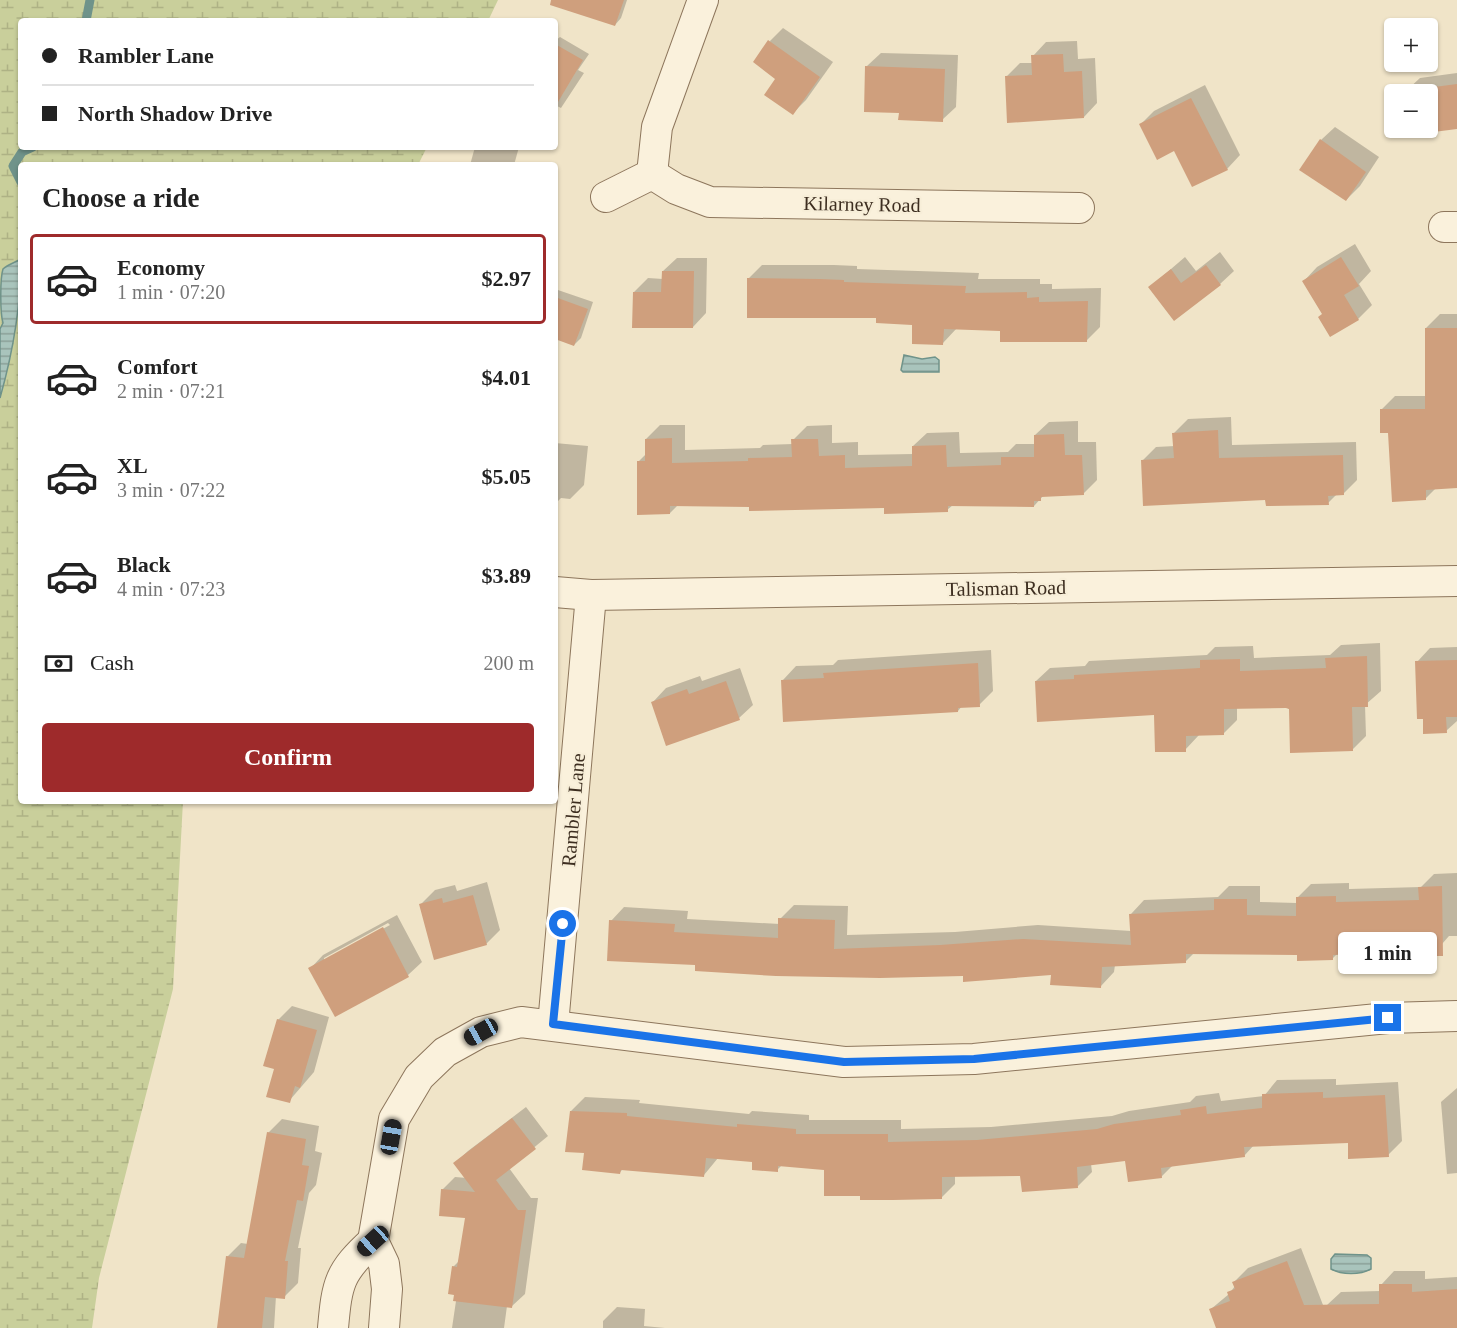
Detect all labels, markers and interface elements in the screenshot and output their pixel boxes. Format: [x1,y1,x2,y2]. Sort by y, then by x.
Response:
map controls [1384,18,1438,138]
button: + [1384,18,1438,72]
text: Rambler Lane [78,43,214,68]
button: − [1384,84,1438,138]
text: North Shadow Drive [78,101,272,126]
text: Choose a ride [42,183,200,213]
street label: Kilarney Road [803,192,921,217]
icon: car [45,252,99,306]
text: Economy [117,255,205,280]
text: $2.97 [482,266,531,291]
text: 1 min · 07:20 [117,281,225,303]
icon: car [45,351,99,405]
text: Comfort [117,354,198,379]
text: $4.01 [482,365,531,390]
text: 2 min · 07:21 [117,380,225,402]
icon: car [45,450,99,504]
text: XL [117,453,148,478]
text: $5.05 [482,464,531,489]
text: 3 min · 07:22 [117,479,225,501]
icon: car [45,549,99,603]
text: Black [117,552,171,577]
text: $3.89 [482,563,531,588]
street label: Talisman Road [946,576,1066,600]
text: 4 min · 07:23 [117,578,225,600]
icon: cash [42,647,75,680]
text: Cash [90,650,134,675]
text: 200 m [483,652,534,674]
button: Confirm [42,723,534,792]
street label: Rambler Lane [557,752,589,868]
route start [549,910,576,937]
callout: 1 min [1338,931,1438,973]
text: 1 min [1363,942,1412,964]
route end [1374,1004,1401,1031]
car [461,1015,501,1049]
car [379,1118,403,1156]
car [354,1222,392,1260]

